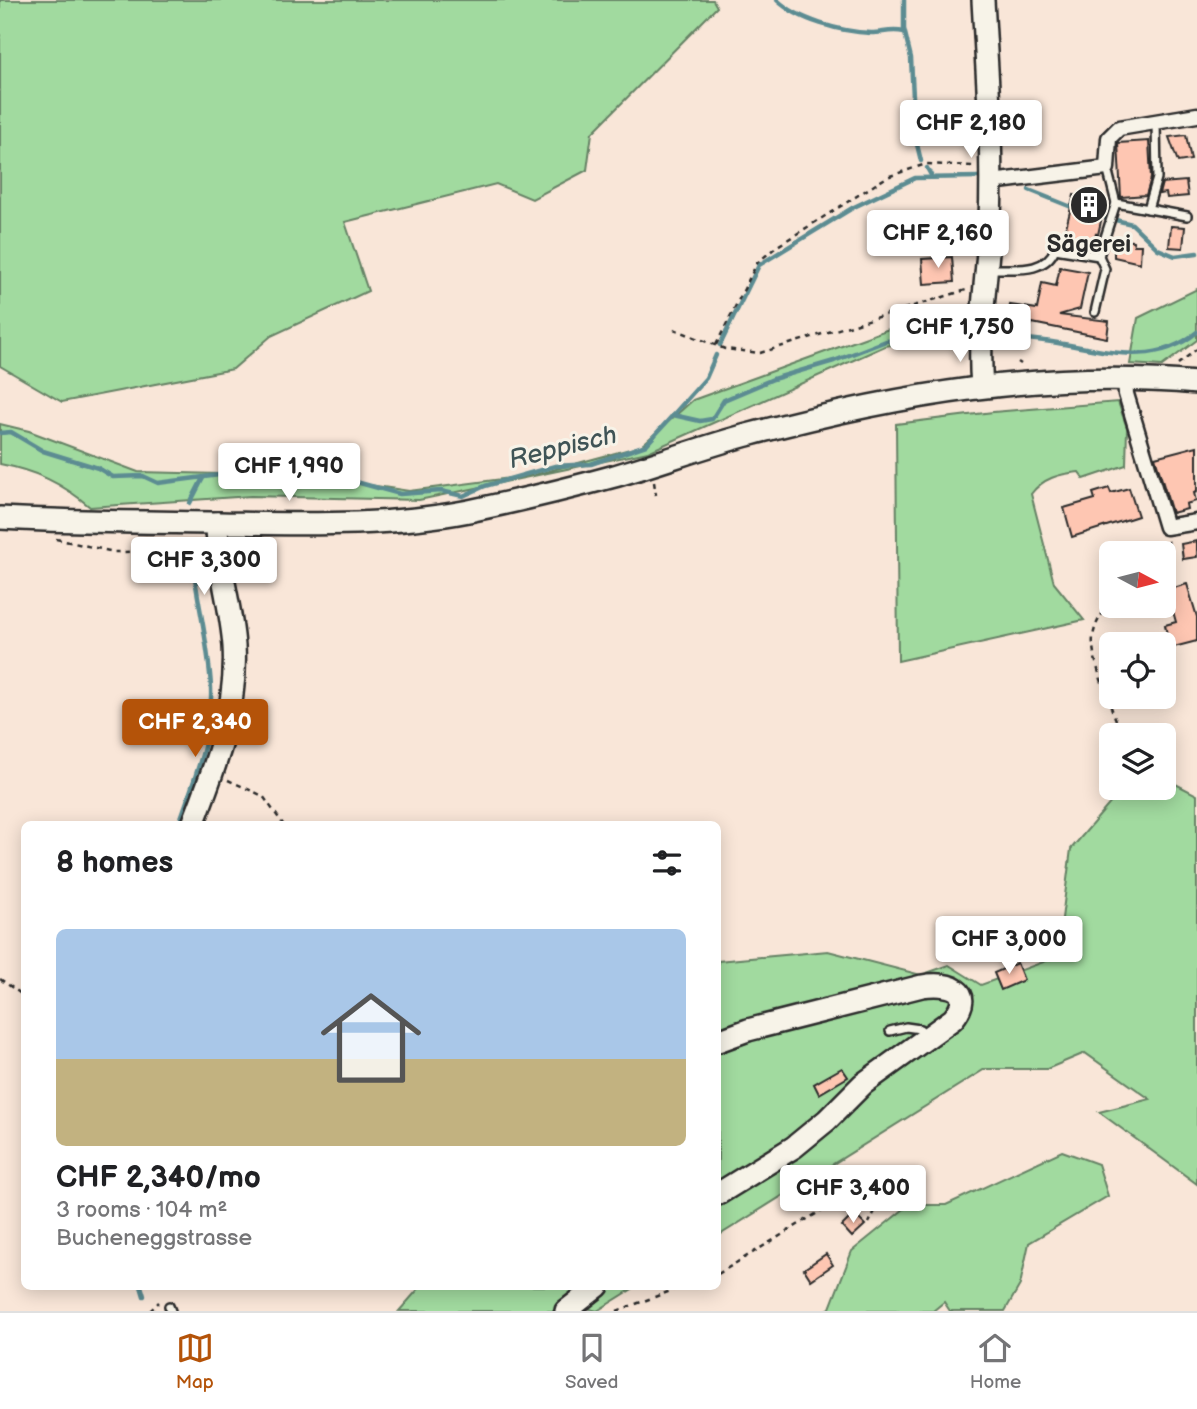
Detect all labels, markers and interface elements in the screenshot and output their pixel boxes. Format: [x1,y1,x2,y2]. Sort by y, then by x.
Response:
pin: CHF 2,180 [891,100,1051,160]
text: CHF 2,180 [916,109,1026,137]
building icon: Sägerei [1068,184,1110,226]
pin: CHF 2,160 [858,210,1018,270]
text: CHF 2,160 [883,219,993,247]
place label: Sägerei [1047,230,1131,259]
pin: CHF 1,750 [880,304,1040,364]
text: CHF 1,750 [906,313,1014,341]
water label: Reppisch [506,420,620,476]
pin: CHF 1,990 [209,444,369,503]
text: CHF 1,990 [234,452,344,480]
pin: CHF 3,300 [124,538,284,597]
north arrow [1099,541,1176,618]
map controls [1099,541,1176,800]
text: CHF 3,300 [147,546,261,574]
button: locate [1099,632,1176,709]
pin: CHF 2,340 [115,700,275,759]
text: CHF 2,340 [138,708,252,736]
button: layers [1099,723,1176,800]
icon: filters [648,844,686,882]
text: 8 homes [56,845,173,881]
pin: CHF 3,000 [929,916,1089,976]
text: CHF 3,000 [952,925,1066,953]
icon: home [308,975,434,1101]
text: CHF 2,340/mo [56,1160,261,1196]
pin: CHF 3,400 [773,1166,933,1225]
text: CHF 3,400 [796,1174,910,1202]
text: 3 rooms · 104 m² [56,1196,227,1224]
text: Bucheneggstrasse [56,1224,252,1252]
tab: Map [176,1329,214,1394]
tab: Saved [565,1329,618,1394]
tab: Home [970,1329,1021,1394]

